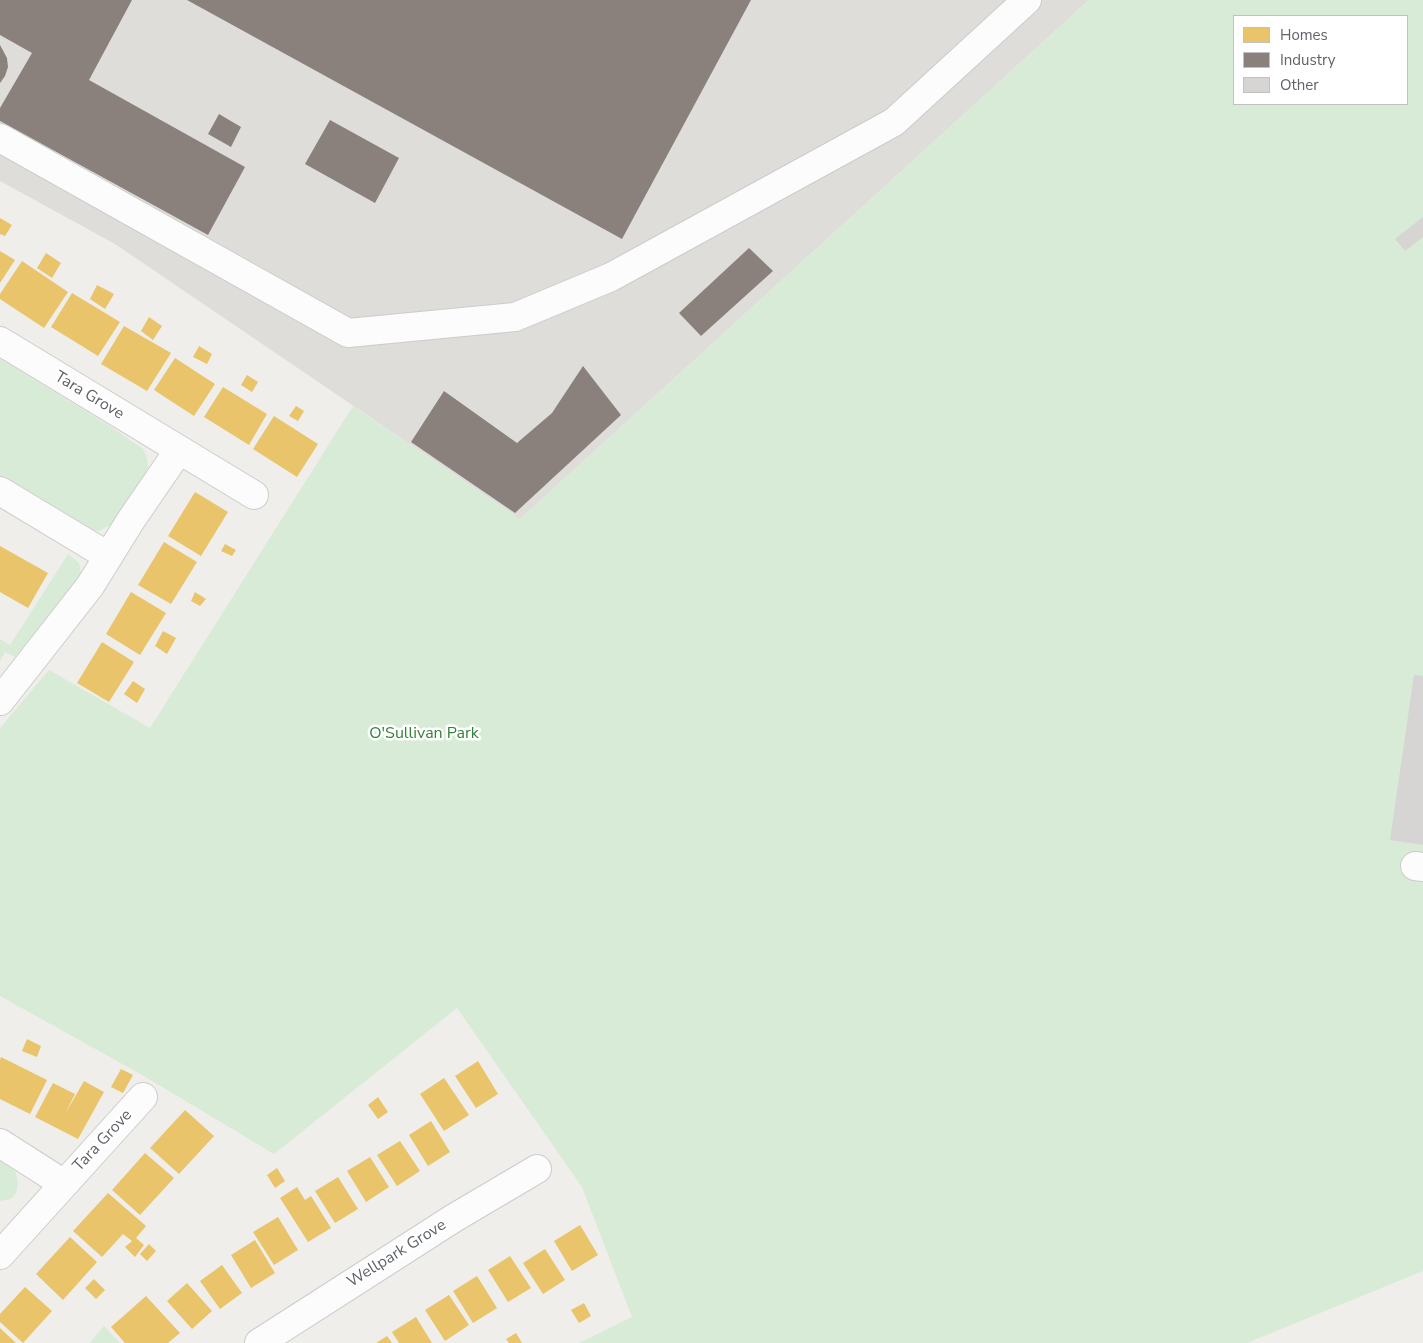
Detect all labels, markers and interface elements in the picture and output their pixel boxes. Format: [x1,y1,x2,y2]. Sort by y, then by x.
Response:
legend [1233,15,1408,105]
text: Homes [1280,25,1328,45]
text: Industry [1280,50,1335,70]
text: Other [1280,75,1319,95]
street label: Tara Grove [51,368,127,424]
park label: O'Sullivan Park [369,724,479,744]
street label: Tara Grove [69,1106,137,1176]
street label: Wellpark Grove [344,1216,450,1292]

